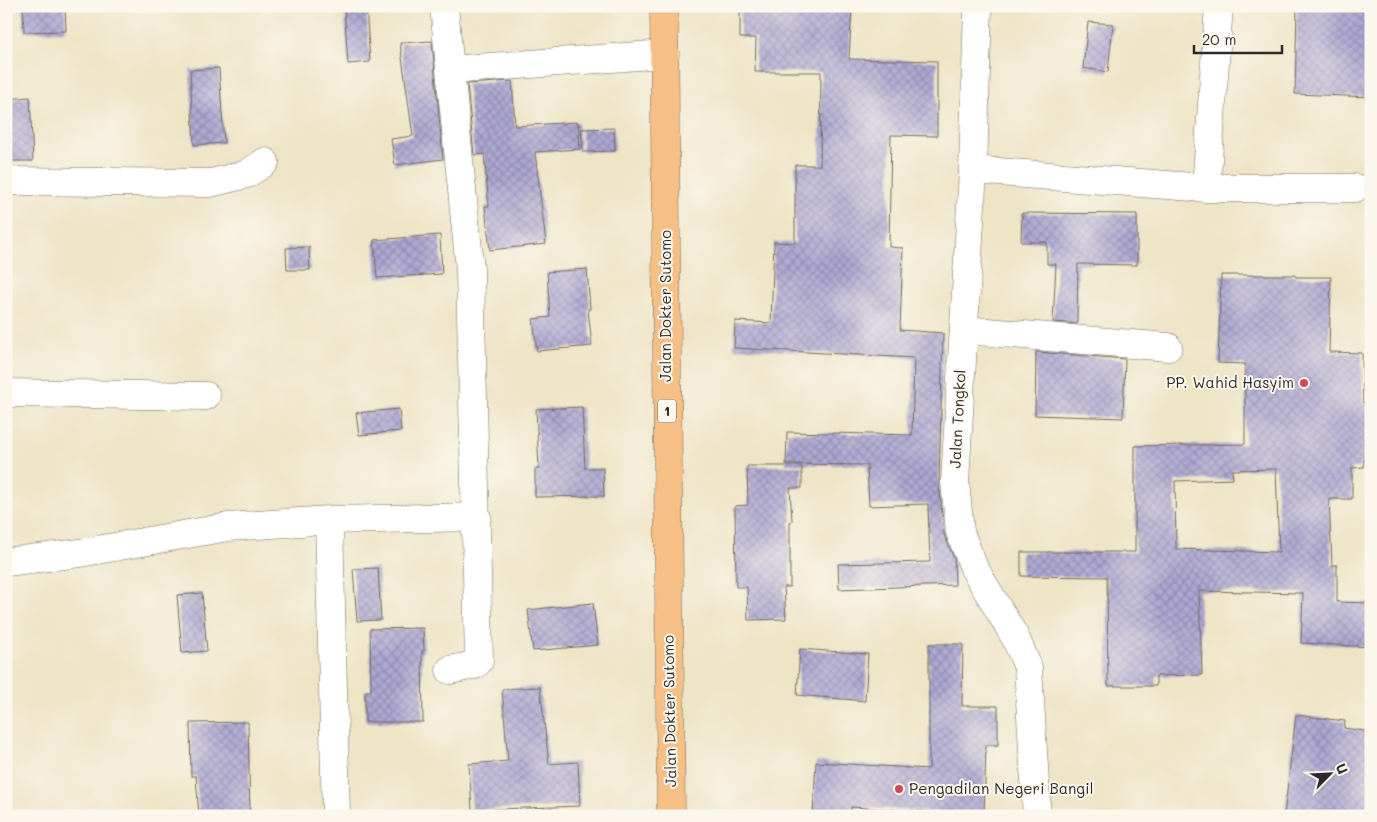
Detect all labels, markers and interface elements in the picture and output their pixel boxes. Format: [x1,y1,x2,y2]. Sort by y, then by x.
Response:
scale bar [1194,22,1282,54]
text: 20 m [1202,29,1236,49]
street label: Jalan Dokter Sutomo [655,230,675,382]
street label: Jalan Tongkol [944,369,970,469]
place label: PP. Wahid Hasyim [1166,372,1294,392]
marker: PP. Wahid Hasyim [1298,377,1310,389]
road number: 1 [658,400,676,422]
street label: Jalan Dokter Sutomo [658,635,680,787]
north arrow [1304,750,1354,800]
text: U [1332,760,1353,777]
place label: Pengadilan Negeri Bangil [909,778,1093,798]
marker: Pengadilan Negeri Bangil [893,783,905,795]

